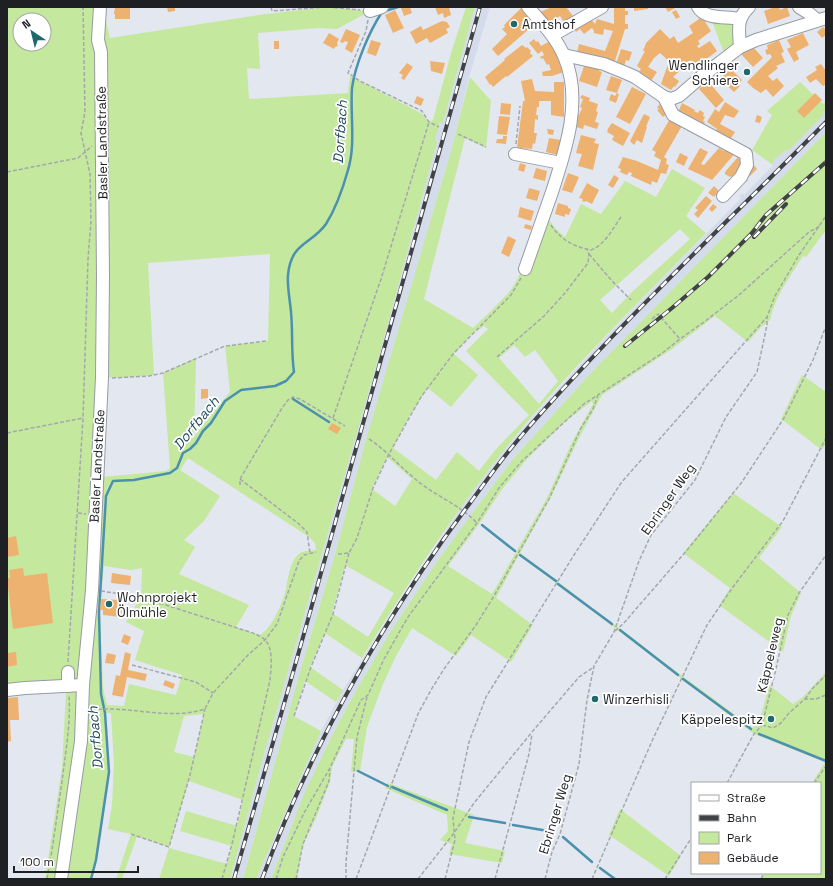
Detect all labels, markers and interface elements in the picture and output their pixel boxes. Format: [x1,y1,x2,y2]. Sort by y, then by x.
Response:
north arrow [12,12,52,52]
text: N [19,16,33,32]
place label: Amtshof [522,16,576,33]
marker: Amtshof [509,19,519,29]
place label: Wendlinger Schiere [668,57,739,89]
marker: Wendlinger Schiere [742,67,752,77]
street label: Basler Landstraße [93,86,111,200]
water label: Dorfbach [329,99,351,164]
water label: Dorfbach [169,392,223,453]
street label: Basler Landstraße [86,409,108,523]
street label: Ebringer Weg [637,460,699,538]
place label: Wohnprojekt Ölmühle [117,589,197,621]
marker: Wohnprojekt Ölmühle [104,599,114,609]
street label: Käppeleweg [753,616,787,694]
place label: Winzerhisli [603,691,669,708]
marker: Winzerhisli [590,694,600,704]
water label: Dorfbach [83,705,107,770]
place label: Käppelespitz [681,711,763,728]
marker: Käppelespitz [766,714,776,724]
street label: Ebringer Weg [535,772,575,856]
legend [691,782,821,874]
text: Straße [727,790,766,806]
text: Bahn [727,810,757,826]
text: Park [727,830,752,846]
scale bar [14,848,138,874]
text: Gebäude [727,850,779,866]
text: 100 m [20,854,54,870]

